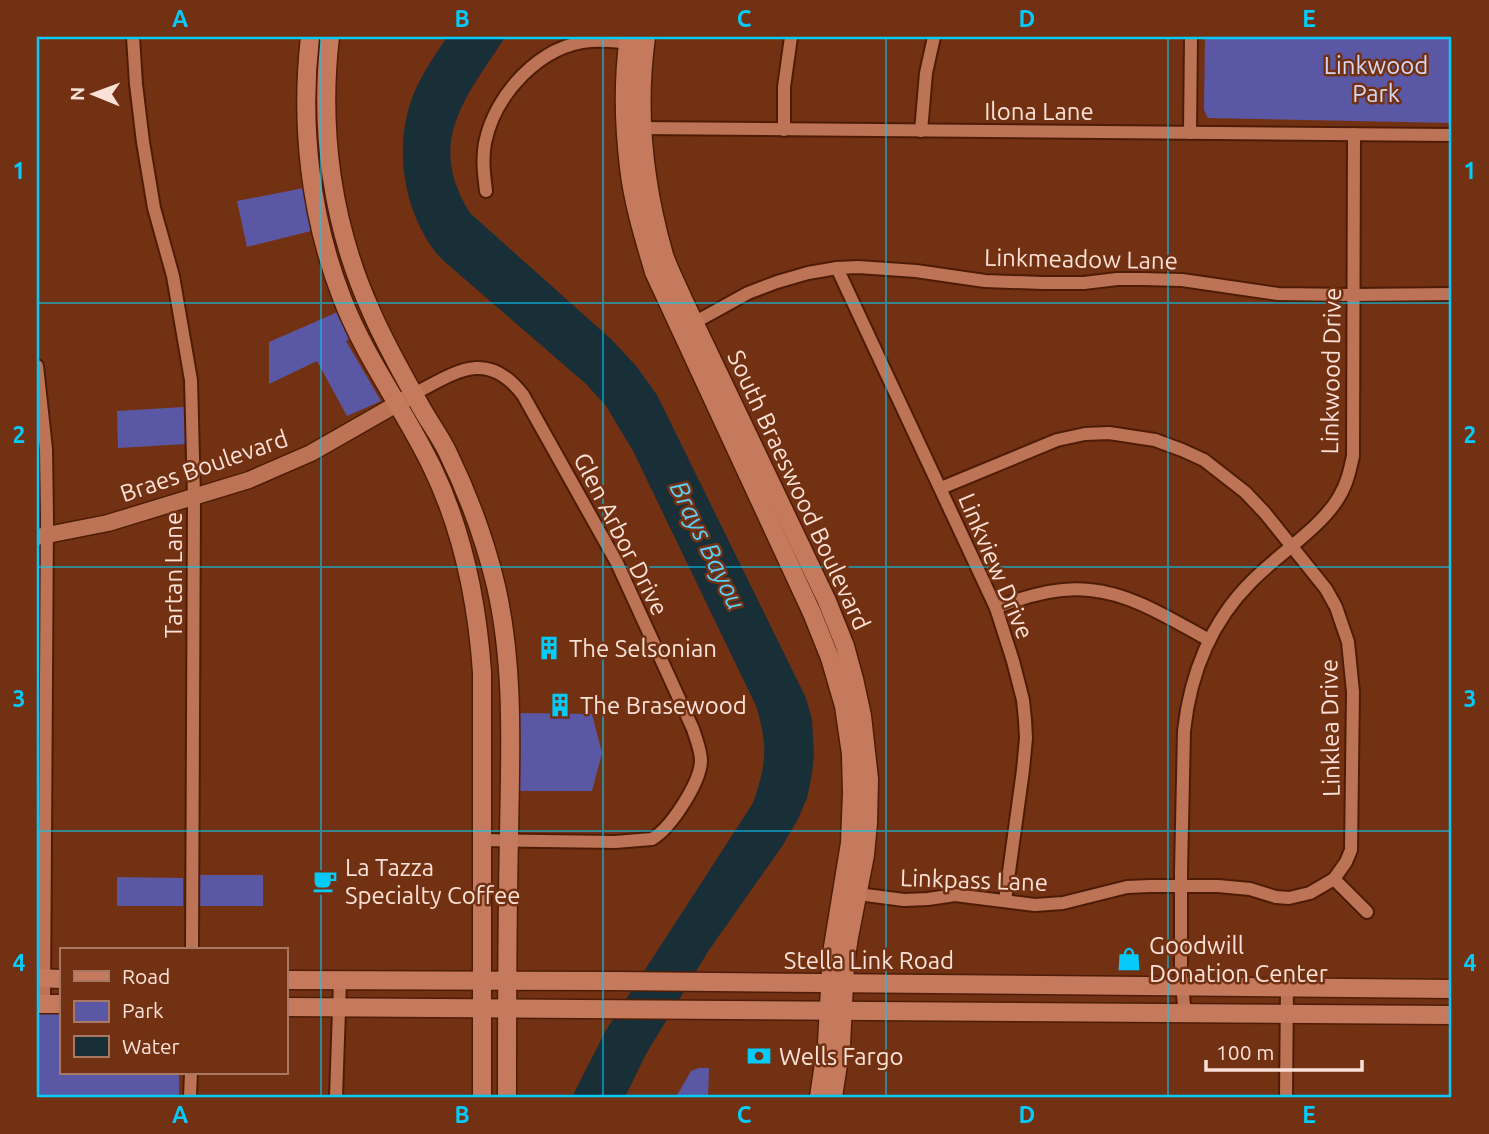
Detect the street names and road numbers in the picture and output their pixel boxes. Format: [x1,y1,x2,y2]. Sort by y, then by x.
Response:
street label: Ilona Lane [984,98,1094,125]
street label: Linkmeadow Lane [984,244,1178,274]
street label: Linkwood Drive [1316,287,1346,455]
street label: South Braeswood Boulevard [722,346,876,634]
street label: Braes Boulevard [117,425,291,507]
street label: Glen Arbor Drive [568,448,674,620]
street label: Linkview Drive [953,489,1039,643]
street label: Tartan Lane [160,512,187,638]
street label: Linklea Drive [1315,659,1345,797]
street label: Linkpass Lane [900,864,1048,896]
street label: Stella Link Road [784,947,954,974]

